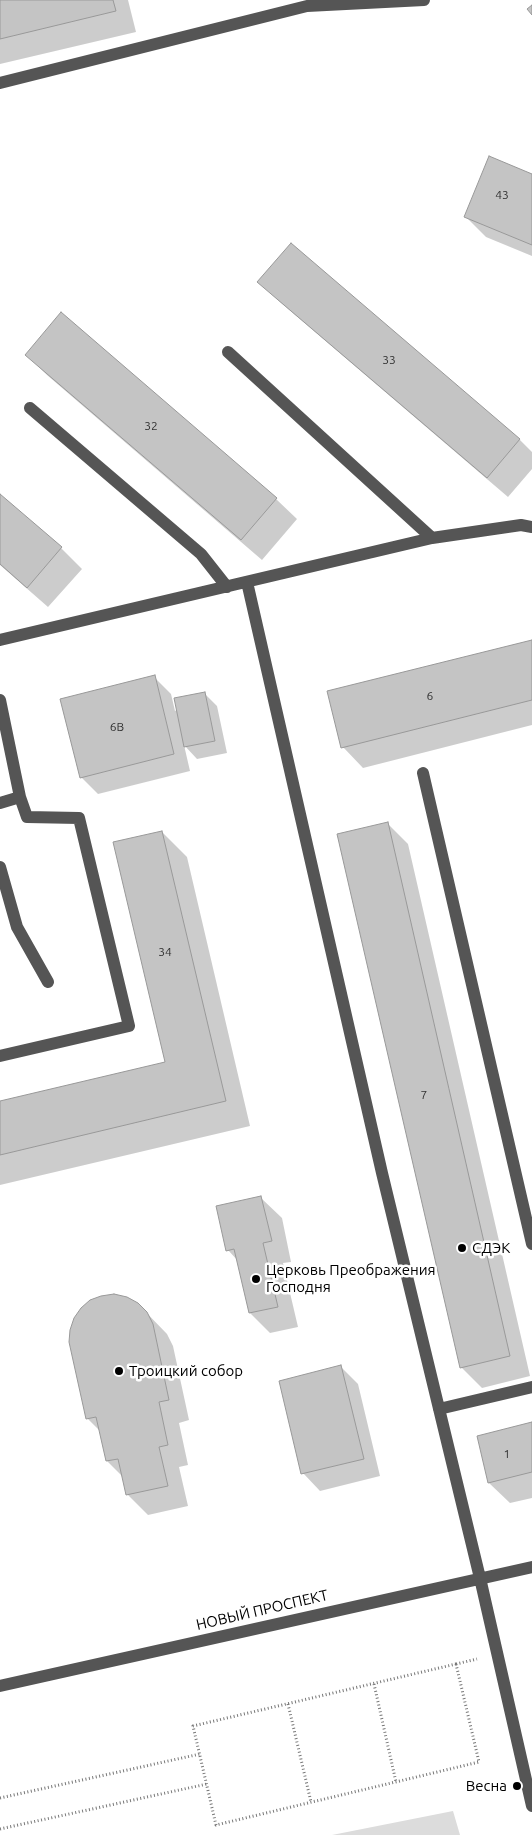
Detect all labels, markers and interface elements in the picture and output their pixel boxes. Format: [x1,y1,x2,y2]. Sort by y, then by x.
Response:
house number: 43 [495,188,509,202]
house number: 33 [382,353,396,367]
house number: 32 [144,419,158,433]
house number: 6 [427,689,433,703]
house number: 6В [110,720,124,734]
house number: 34 [158,945,172,959]
house number: 7 [421,1088,427,1102]
place label: СДЭК [472,1239,510,1257]
marker: СДЭК [456,1242,468,1254]
place label: Церковь Преображения Господня [266,1261,436,1296]
marker: Церковь Преображения Господня [250,1273,262,1285]
place label: Троицкий собор [129,1362,243,1380]
marker: Троицкий собор [113,1365,125,1377]
house number: 1 [504,1447,510,1461]
street label: НОВЫЙ ПРОСПЕКТ [194,1586,330,1634]
place label: Весна [466,1777,507,1795]
marker: Весна [511,1780,523,1792]

